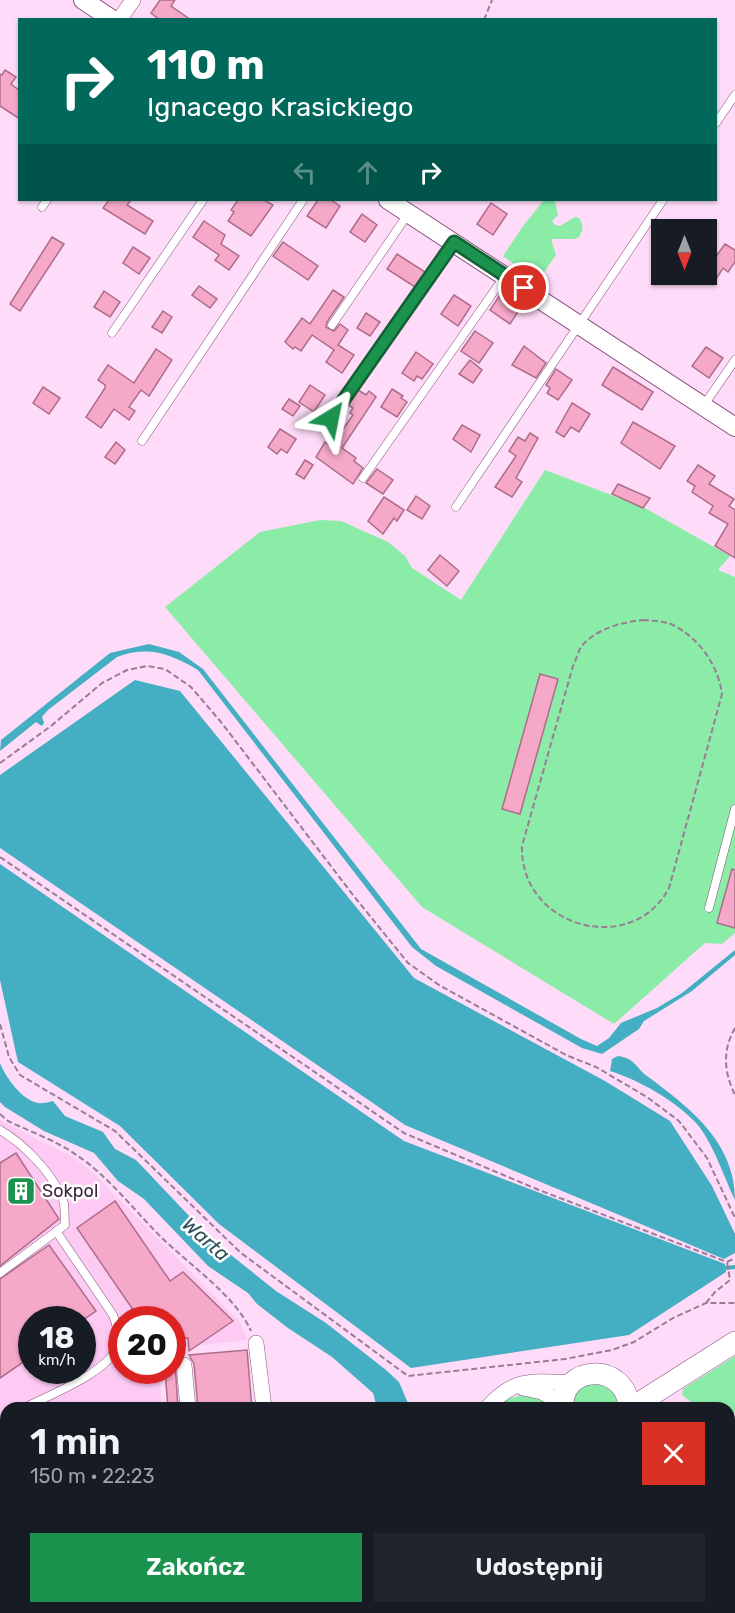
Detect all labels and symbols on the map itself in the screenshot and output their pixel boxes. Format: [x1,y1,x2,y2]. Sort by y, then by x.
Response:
north arrow [651,219,717,285]
pin [498,262,549,313]
position arrow [299,386,363,450]
building icon: Sokpol [5,1175,37,1207]
place label: Sokpol [42,1180,98,1202]
water label: Warta [178,1212,235,1266]
speed limit sign: 20 [108,1306,186,1384]

